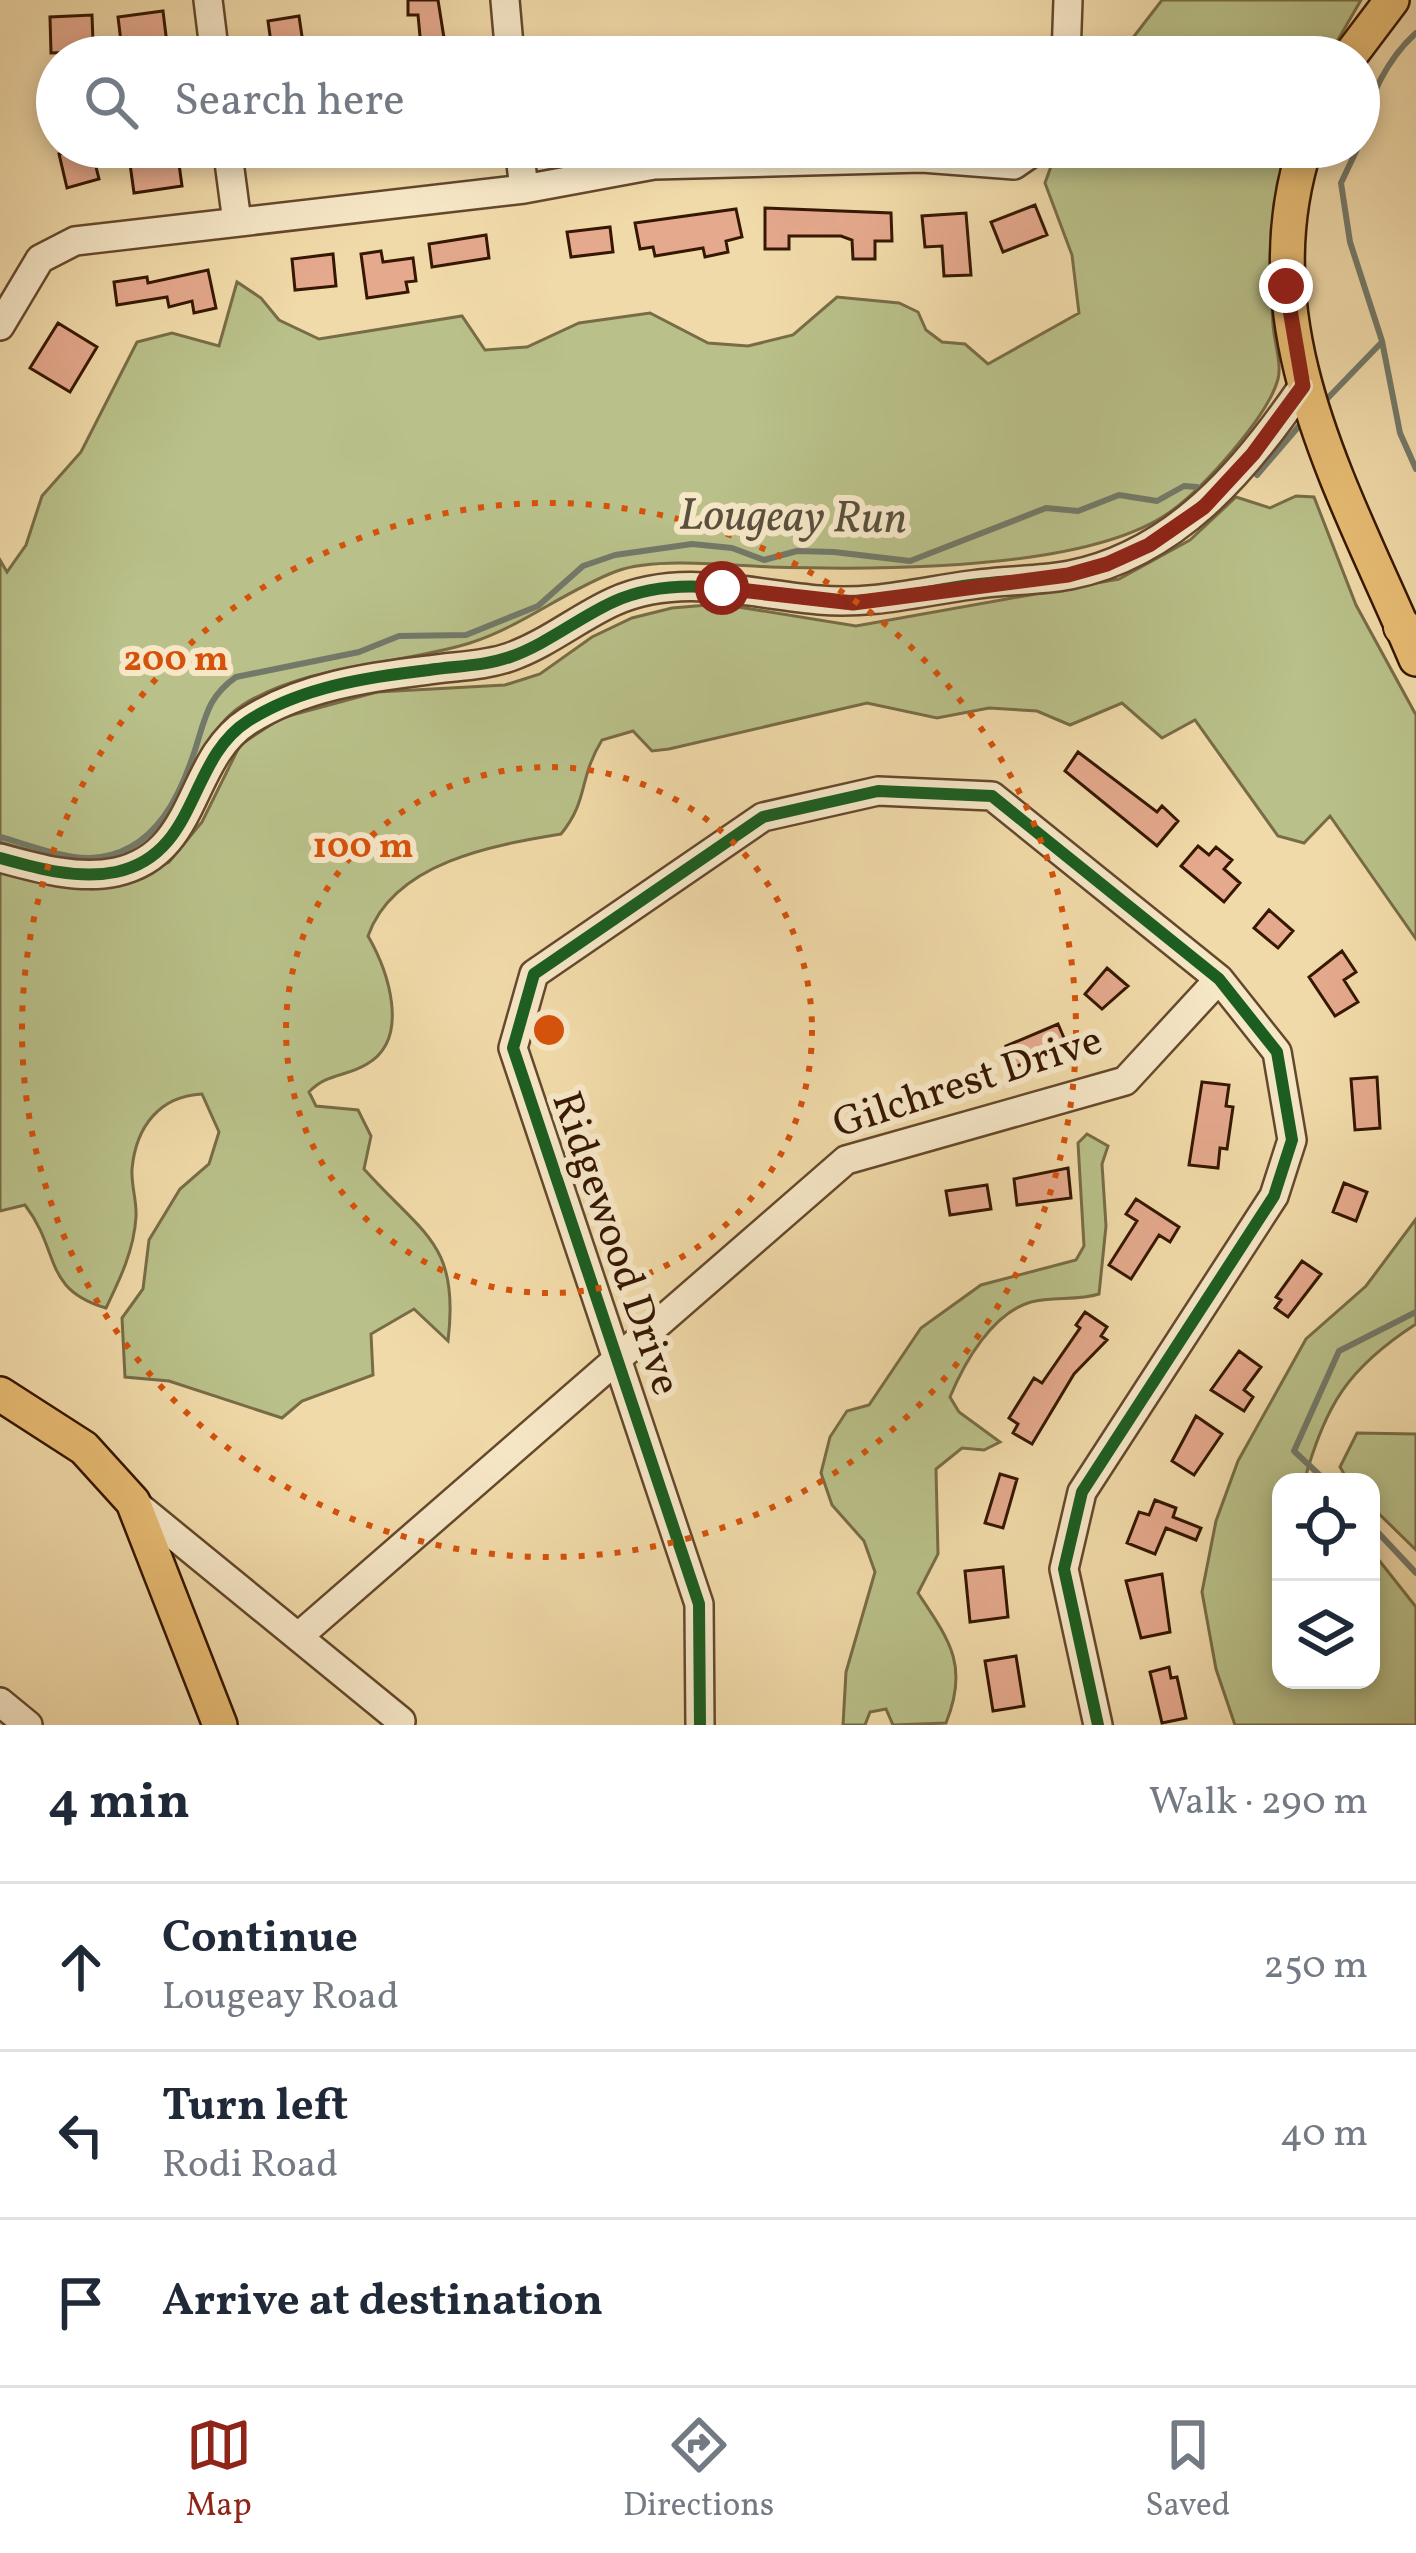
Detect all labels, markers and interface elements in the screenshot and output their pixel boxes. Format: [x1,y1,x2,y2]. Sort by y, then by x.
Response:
search box [36,36,1380,168]
icon: search [78,69,144,135]
text: Search here [174,71,405,134]
route end [1259,259,1313,313]
water label: Lougeay Run [678,486,908,552]
route start [695,561,749,615]
text: 200 m [123,636,229,686]
text: 100 m [312,823,414,873]
centre of rings [528,1009,570,1051]
street label: Gilchrest Drive [826,1013,1110,1155]
street label: Ridgewood Drive [534,1084,694,1404]
map controls [1272,1473,1380,1689]
button: locate [1272,1473,1380,1581]
button: layers [1272,1581,1380,1689]
text: 4 min [48,1768,190,1839]
text: Walk · 290 m [1149,1776,1368,1830]
text: Continue [162,1908,358,1971]
icon: ahead [48,1934,114,2000]
text: 250 m [1263,1940,1368,1994]
text: Lougeay Road [162,1971,399,2025]
text: Turn left [162,2076,348,2139]
icon: left [48,2102,114,2168]
text: 40 m [1280,2108,1368,2162]
text: Rodi Road [162,2139,338,2193]
icon: arrive [48,2270,114,2336]
text: Arrive at destination [162,2271,603,2334]
tab: Map [186,2412,252,2530]
tab: Directions [623,2412,774,2530]
tab: Saved [1145,2412,1230,2530]

